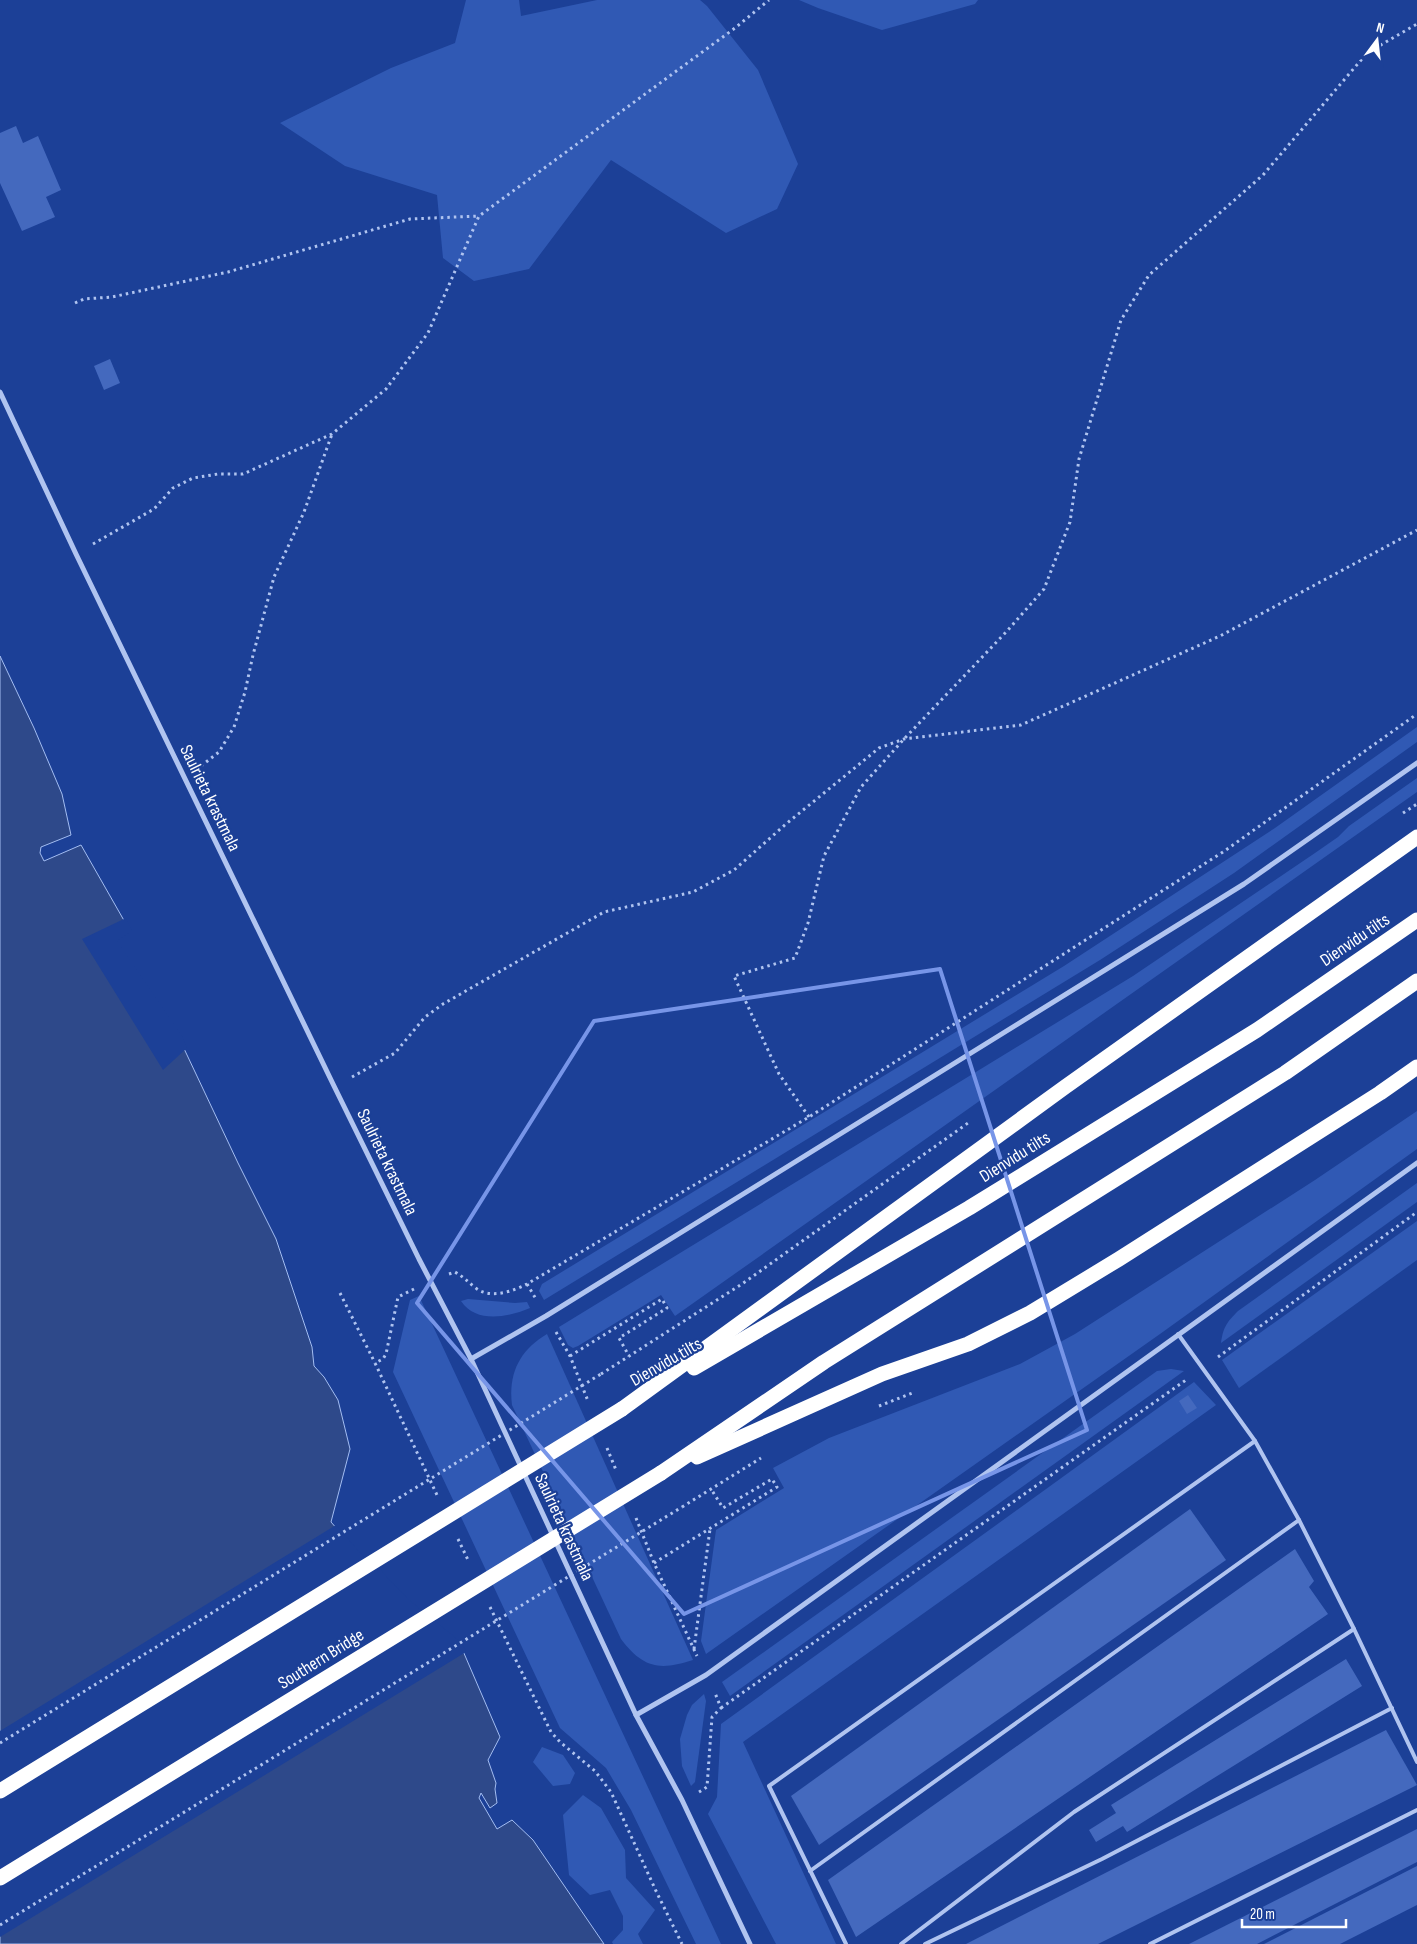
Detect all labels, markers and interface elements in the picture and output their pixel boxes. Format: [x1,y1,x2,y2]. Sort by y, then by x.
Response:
north arrow [1352,15,1402,65]
text: N [1374,19,1386,37]
street label: Saulrieta krastmala [175,741,245,855]
street label: Dienvidu tilts [1316,909,1394,971]
street label: Saulrieta krastmala [352,1105,422,1219]
street label: Dienvidu tilts [976,1127,1054,1187]
street label: Dienvidu tilts [626,1333,706,1391]
street label: Saulrieta krastmala [530,1470,598,1584]
street label: Southern Bridge [274,1624,368,1694]
scale bar [1242,1896,1346,1928]
text: 20 m [1250,1905,1275,1924]

